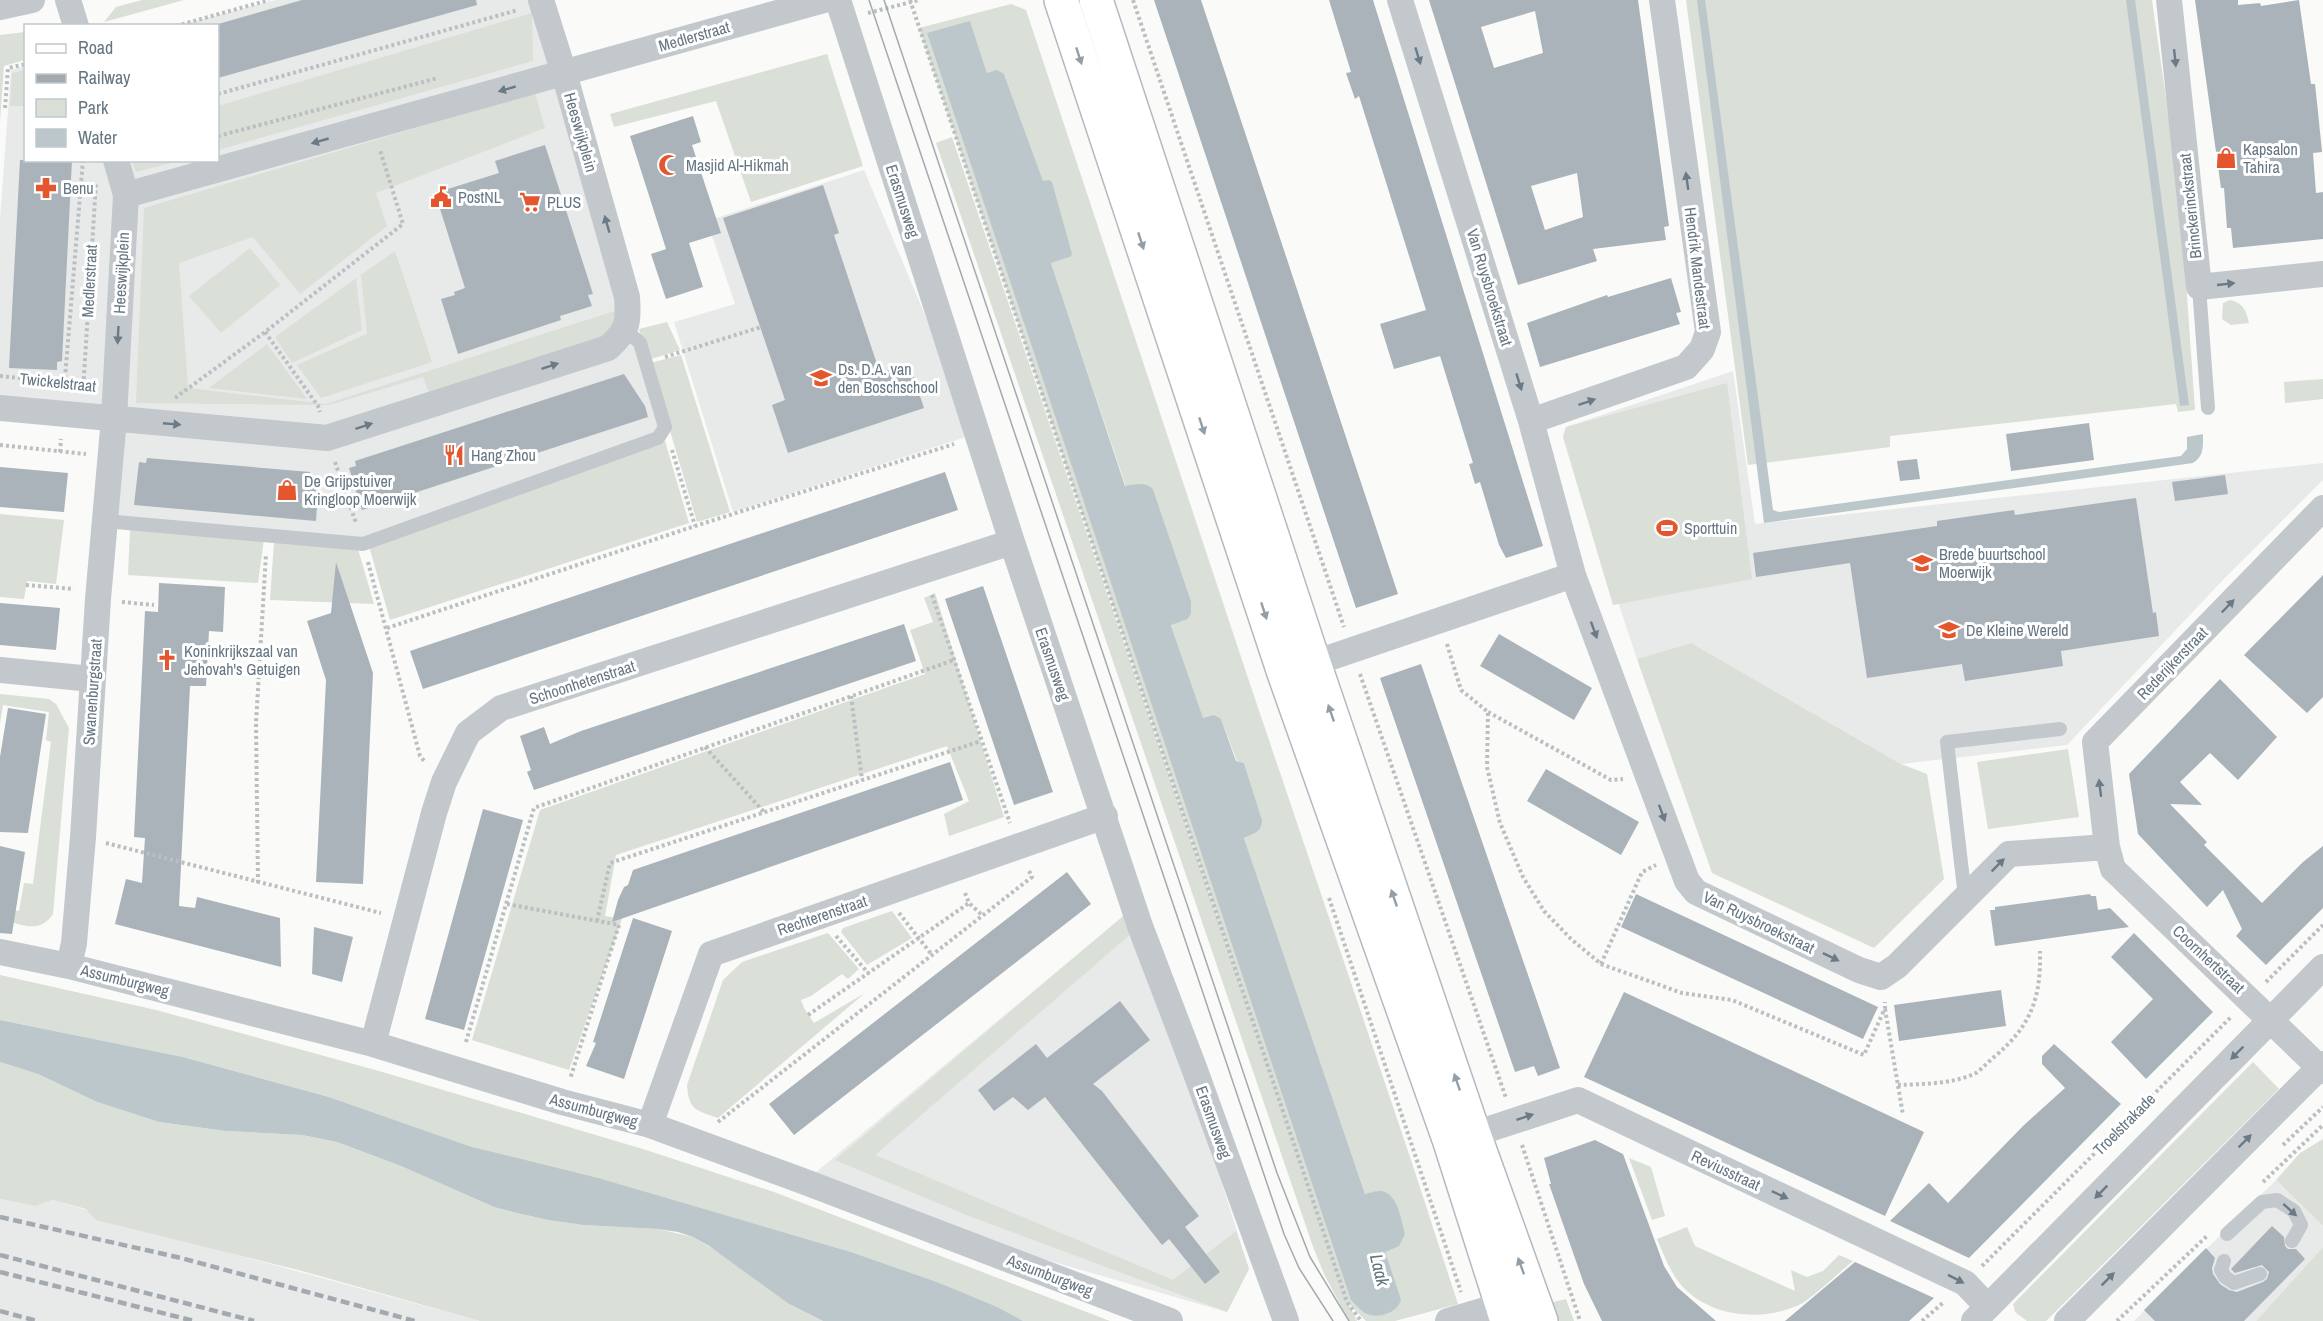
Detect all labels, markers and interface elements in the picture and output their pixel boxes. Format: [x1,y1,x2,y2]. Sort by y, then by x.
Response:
street label: Medlerstraat [656,15,732,57]
legend [24,24,219,162]
text: Road [78,35,113,60]
one-way arrow [1075,47,1085,65]
one-way arrow [1413,47,1423,65]
one-way arrow [2170,49,2180,68]
text: Railway [78,65,131,90]
one-way arrow [498,84,517,94]
street label: Heeswijkplein [559,90,603,174]
text: Park [78,95,109,120]
text: Water [78,125,117,150]
one-way arrow [311,137,329,146]
place label: Kapsalon Tahira [2243,138,2298,178]
shop icon: Kapsalon Tahira [2214,146,2238,170]
street label: Brinckerinckstraat [2173,152,2206,260]
mosque icon: Masjid Al-Hikmah [657,153,681,177]
place label: Masjid Al-Hikmah [686,154,789,176]
street label: Erasmusweg [881,162,925,241]
one-way arrow [1682,171,1691,190]
pharmacy icon: Benu [34,176,58,200]
place label: Benu [63,177,94,199]
public building icon: PostNL [429,185,453,209]
place label: PostNL [458,186,502,208]
supermarket icon: PLUS [518,190,542,214]
place label: PLUS [547,191,582,213]
street label: Hendrik Mandestraat [1680,206,1716,330]
one-way arrow [601,215,611,233]
street label: Van Ruysbroekstraat [1462,226,1518,349]
street label: Heeswijkplein [108,232,134,314]
one-way arrow [1136,232,1146,250]
street label: Medlerstraat [76,244,102,318]
one-way arrow [2217,279,2236,289]
one-way arrow [113,326,123,345]
place label: Ds. D.A. van den Boschschool [838,358,938,398]
one-way arrow [541,361,559,371]
school or university icon: Ds. D.A. van den Boschschool [809,366,833,390]
street label: Twickelstraat [19,367,98,397]
one-way arrow [1515,373,1524,391]
one-way arrow [1578,396,1596,406]
one-way arrow [1198,417,1207,435]
one-way arrow [162,419,181,429]
one-way arrow [355,421,373,430]
restaurant icon: Hang Zhou [442,443,466,467]
place label: Hang Zhou [471,444,536,466]
place label: De Grijpstuiver Kringloop Moerwijk [304,470,417,510]
shop icon: De Grijpstuiver Kringloop Moerwijk [275,478,299,502]
sports icon: Sporttuin [1655,516,1679,540]
place label: Sporttuin [1684,517,1737,539]
place label: Brede buurtschool Moerwijk [1939,543,2046,583]
school or university icon: Brede buurtschool Moerwijk [1910,551,1934,575]
one-way arrow [2221,598,2235,613]
one-way arrow [1259,602,1269,620]
school or university icon: De Kleine Wereld [1937,618,1961,642]
place label: De Kleine Wereld [1966,619,2069,641]
one-way arrow [1589,621,1599,639]
street label: Rederijkerstraat [2132,622,2213,704]
street label: Erasmusweg [1030,625,1076,704]
street label: Swanenburgstraat [77,638,107,746]
place label: Koninkrijkszaal van Jehovah's Getuigen [184,640,300,680]
church icon: Koninkrijkszaal van Jehovah's Getuigen [155,648,179,672]
street label: Schoonhetenstraat [526,654,638,709]
one-way arrow [1325,704,1335,722]
one-way arrow [2095,779,2105,798]
one-way arrow [1657,804,1667,822]
one-way arrow [1990,858,2004,872]
street label: Van Ruysbroekstraat [1700,885,1819,959]
street label: Rechterenstraat [774,889,870,941]
one-way arrow [1388,889,1398,907]
street label: Coornhertstraat [2168,920,2250,998]
one-way arrow [1823,952,1840,962]
street label: Assumburgweg [78,958,172,1002]
one-way arrow [2231,1046,2245,1060]
one-way arrow [1451,1073,1461,1091]
street label: Erasmusweg [1191,1083,1238,1162]
street label: Assumburgweg [547,1087,641,1133]
street label: Troelstrakade [2088,1088,2160,1160]
one-way arrow [1516,1112,1534,1121]
one-way arrow [2238,1134,2253,1148]
street label: Reviusstraat [1688,1144,1764,1196]
one-way arrow [2094,1185,2108,1199]
one-way arrow [1772,1191,1789,1200]
one-way arrow [2282,1203,2297,1217]
street label: Assumburgweg [1003,1248,1097,1302]
water label: Laak [1364,1251,1396,1289]
one-way arrow [1515,1257,1525,1275]
one-way arrow [2101,1272,2115,1287]
one-way arrow [1948,1274,1965,1284]

